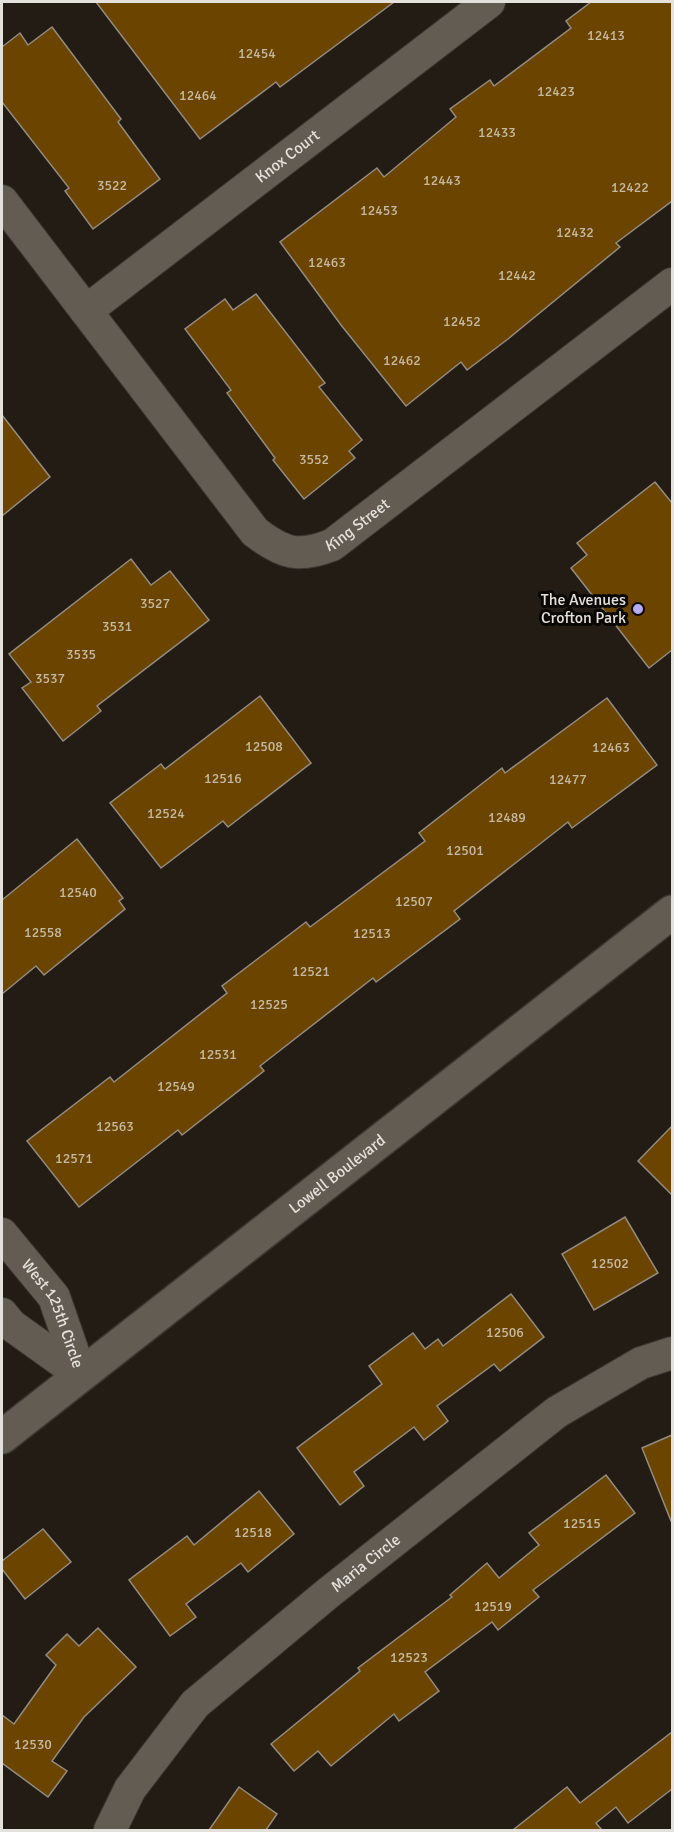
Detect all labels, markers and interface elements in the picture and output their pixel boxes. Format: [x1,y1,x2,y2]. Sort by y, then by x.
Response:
house number: 12413 [587,27,625,44]
house number: 12454 [238,45,276,62]
house number: 12423 [537,83,575,100]
house number: 12464 [179,87,217,104]
house number: 12433 [478,124,516,141]
street label: Knox Court [251,125,324,187]
house number: 12443 [423,172,461,189]
house number: 3522 [97,177,127,194]
house number: 12422 [611,179,649,196]
house number: 12453 [360,202,398,219]
house number: 12432 [556,224,594,241]
house number: 12463 [308,254,346,271]
house number: 12442 [498,267,536,284]
house number: 12452 [443,313,481,330]
house number: 12462 [383,352,421,369]
house number: 3552 [299,451,329,468]
street label: King Street [323,494,394,557]
place label: The Avenues Crofton Park [541,590,626,628]
house number: 3527 [140,595,170,612]
marker: The Avenues Crofton Park [631,602,645,616]
house number: 3531 [102,618,132,635]
house number: 3535 [66,646,96,663]
house number: 3537 [35,670,65,687]
house number: 12508 [245,738,283,755]
house number: 12463 [592,739,630,756]
house number: 12516 [204,770,242,787]
house number: 12477 [549,771,587,788]
house number: 12524 [147,805,185,822]
house number: 12489 [488,809,526,826]
house number: 12501 [446,842,484,859]
house number: 12540 [59,884,97,901]
house number: 12507 [395,893,433,910]
house number: 12558 [24,924,62,941]
house number: 12513 [353,925,391,942]
house number: 12521 [292,963,330,980]
house number: 12525 [250,996,288,1013]
house number: 12531 [199,1046,237,1063]
house number: 12549 [157,1078,195,1095]
house number: 12563 [96,1118,134,1135]
street label: Lowell Boulevard [285,1130,390,1218]
house number: 12571 [55,1150,93,1167]
street label: West 125th Circle [17,1255,88,1371]
house number: 12502 [591,1255,629,1272]
house number: 12506 [486,1324,524,1341]
house number: 12515 [563,1515,601,1532]
house number: 12518 [234,1524,272,1541]
street label: Maria Circle [327,1530,405,1597]
house number: 12519 [474,1598,512,1615]
house number: 12523 [390,1649,428,1666]
house number: 12530 [14,1736,52,1753]

